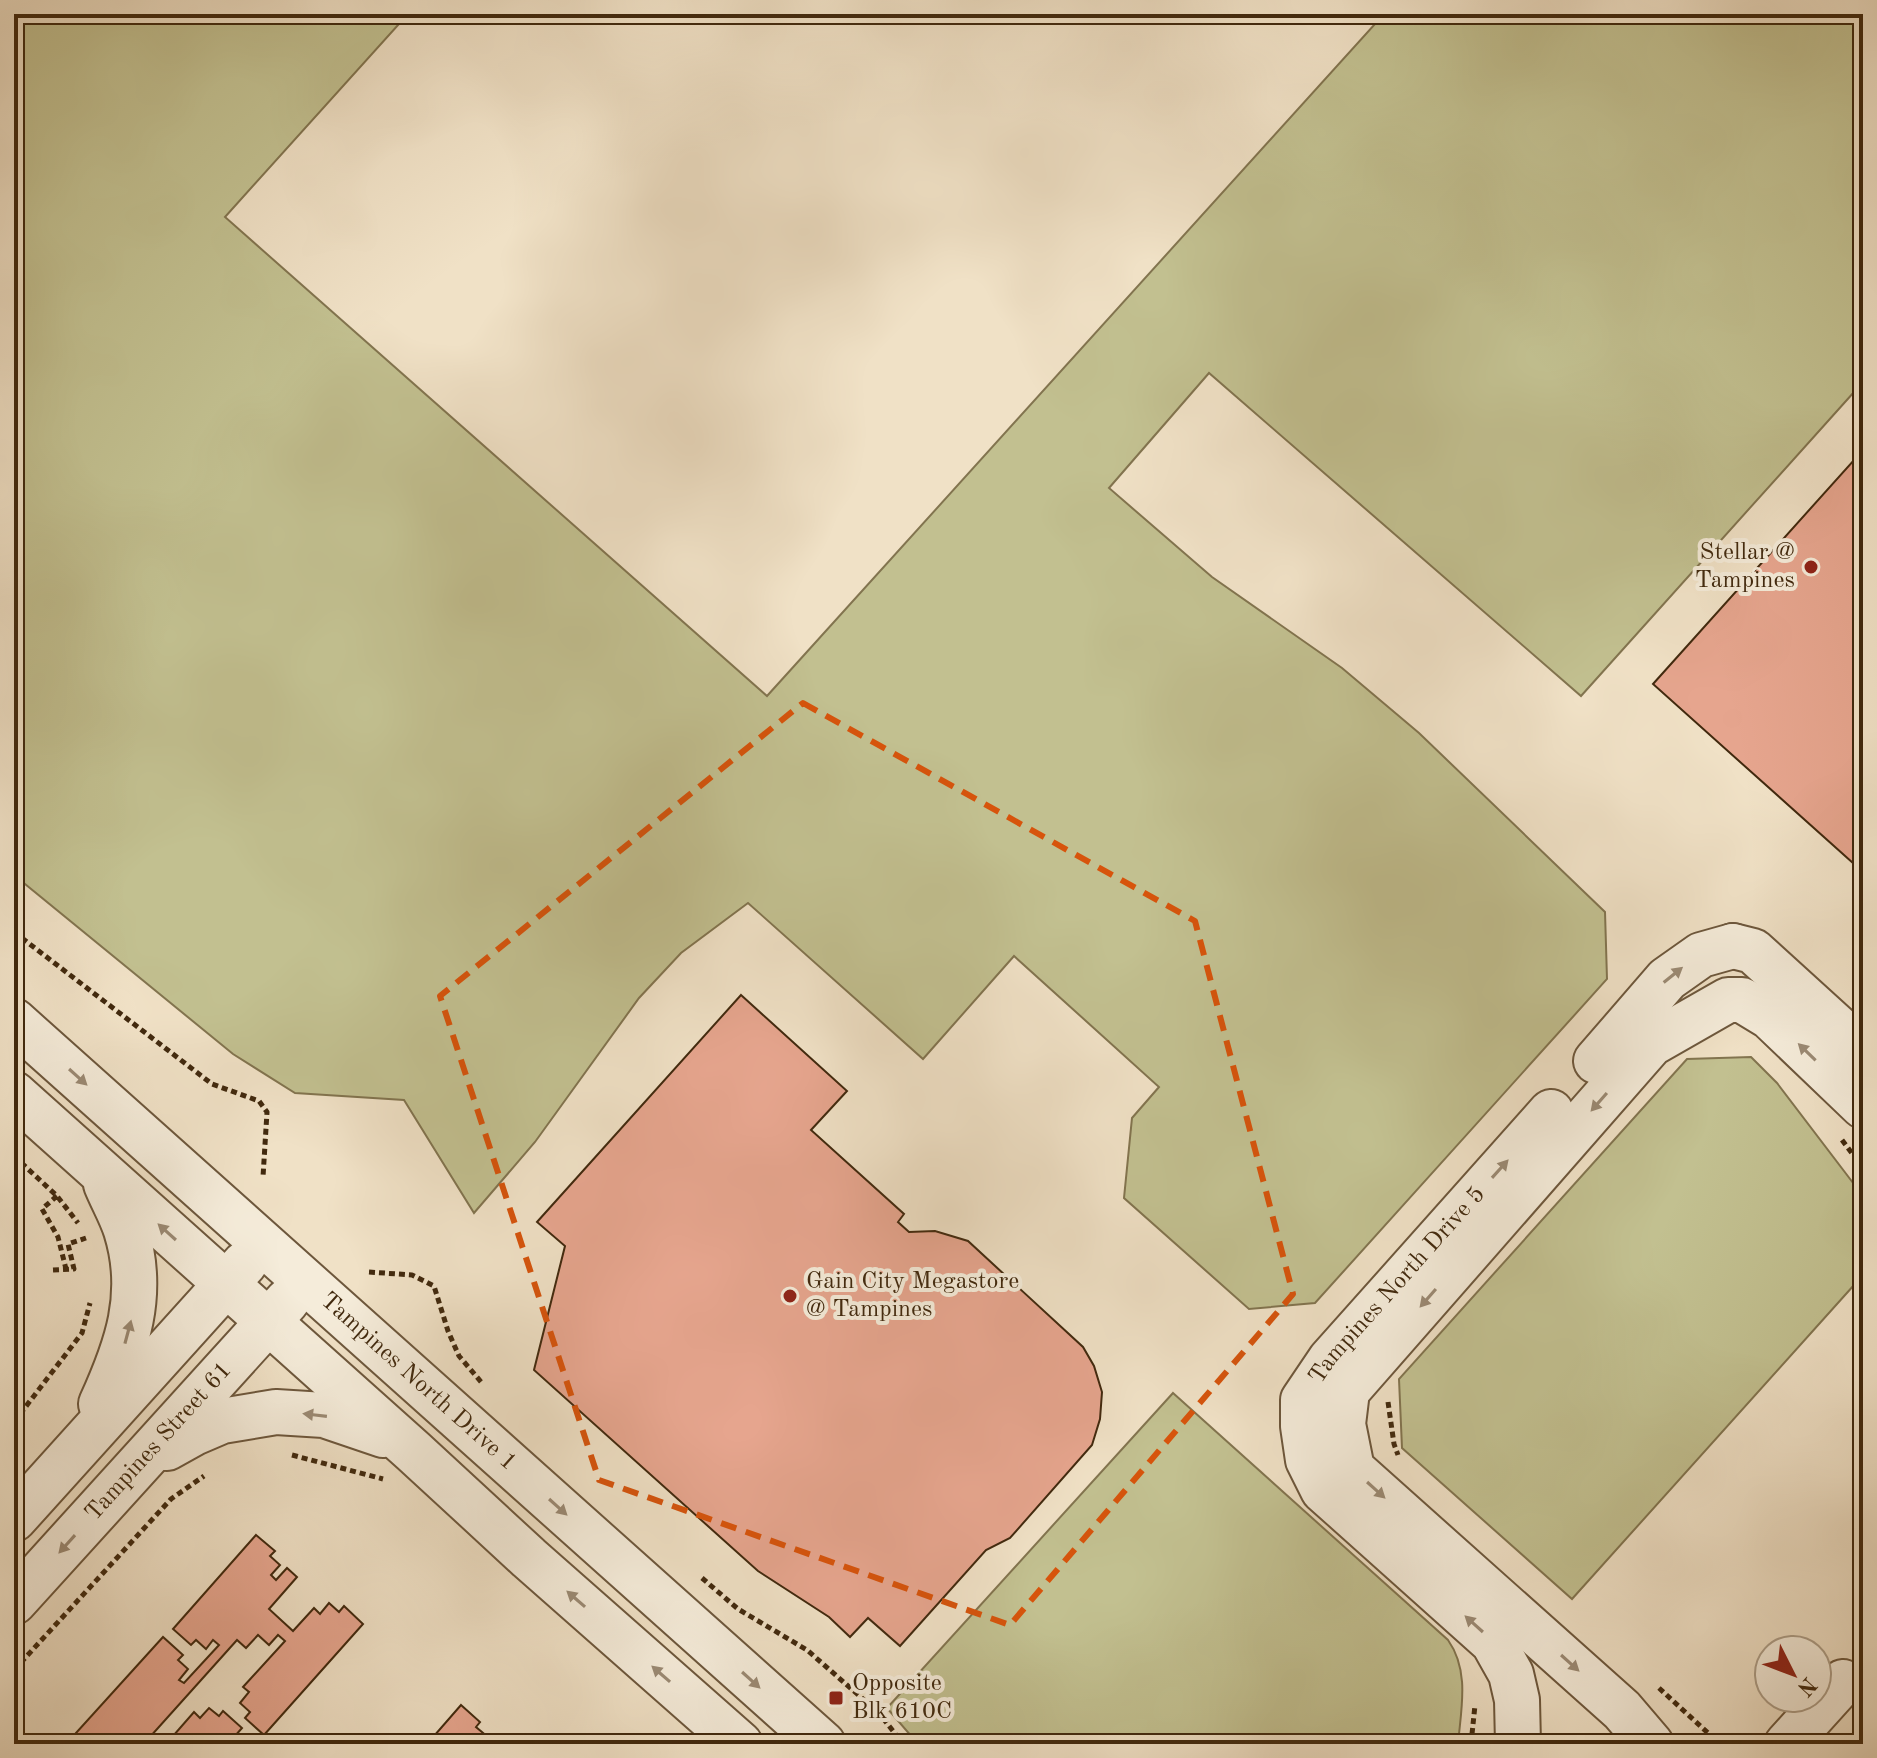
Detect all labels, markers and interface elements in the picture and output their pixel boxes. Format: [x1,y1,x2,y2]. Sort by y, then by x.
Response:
place label: Stellar @ Tampines [1695,541,1795,593]
marker: Stellar @ Tampines [1802,558,1820,576]
one-way arrow [1663,968,1683,984]
one-way arrow [1798,1043,1817,1062]
one-way arrow [68,1068,87,1086]
one-way arrow [1591,1092,1608,1112]
one-way arrow [1491,1160,1508,1180]
street label: Tampines North Drive 5 [1305,1182,1490,1389]
one-way arrow [158,1223,177,1241]
place label: Gain City Megastore @ Tampines [806,1270,1019,1322]
marker: Gain City Megastore @ Tampines [781,1287,799,1305]
one-way arrow [1420,1288,1437,1308]
street label: Tampines North Drive 1 [316,1289,521,1476]
one-way arrow [122,1320,135,1344]
street label: Tampines Street 61 [81,1358,237,1526]
one-way arrow [302,1409,327,1422]
one-way arrow [1367,1481,1386,1499]
one-way arrow [547,1498,567,1515]
one-way arrow [59,1533,76,1553]
one-way arrow [566,1591,585,1609]
one-way arrow [1464,1616,1484,1633]
north arrow [1753,1634,1833,1714]
one-way arrow [1561,1654,1580,1672]
one-way arrow [651,1666,671,1683]
one-way arrow [742,1671,761,1689]
place label: Opposite Blk 610C [852,1672,952,1724]
text: N [1792,1672,1820,1700]
marker: Opposite Blk 610C [827,1689,845,1707]

